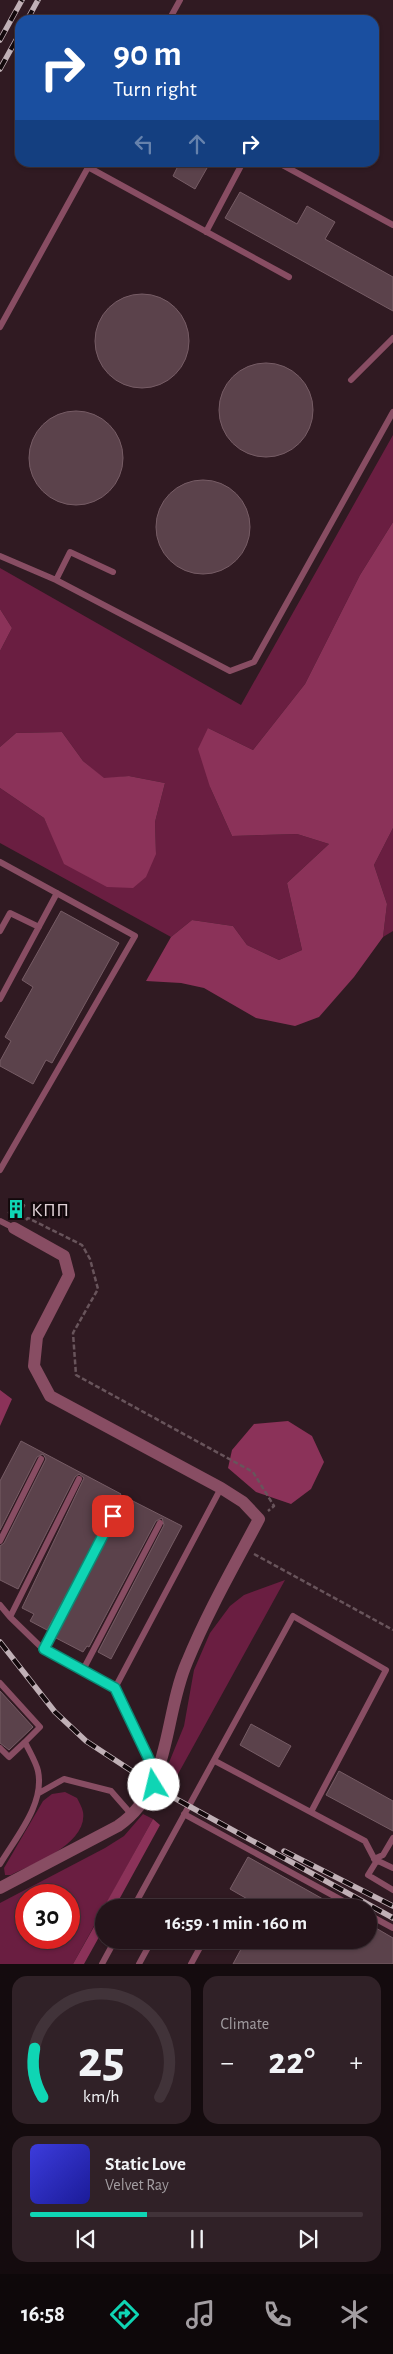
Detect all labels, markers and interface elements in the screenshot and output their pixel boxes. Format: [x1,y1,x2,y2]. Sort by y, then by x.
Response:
icon: right [30,35,95,100]
text: 90 m [113,37,182,72]
text: Turn right [113,78,197,100]
icon: left [130,130,158,158]
icon: ahead [183,130,211,158]
icon: right [236,130,264,158]
building icon: КПП [5,1198,27,1220]
place label: КПП [31,1200,69,1220]
pin [92,1495,134,1537]
icon: arrive [99,1502,127,1530]
position arrow [127,1758,179,1810]
speed limit sign: 30 [15,1884,80,1949]
text: 16:59 · 1 min · 160 m [165,1914,307,1933]
text: Climate [221,2016,269,2032]
text: 25 [78,2034,125,2086]
text: 22° [268,2043,315,2081]
text: − [221,2049,234,2077]
text: + [350,2049,363,2077]
text: km/h [83,2088,120,2106]
text: Static Love [105,2155,186,2174]
text: Velvet Ray [105,2177,169,2193]
icon: previous [72,2225,100,2253]
icon: pause [183,2225,211,2253]
icon: next [294,2225,322,2253]
icon: directions [107,2297,142,2332]
icon: music [183,2297,218,2332]
icon: phone [260,2297,295,2332]
icon: climate [337,2297,372,2332]
text: 16:58 [21,2303,65,2325]

